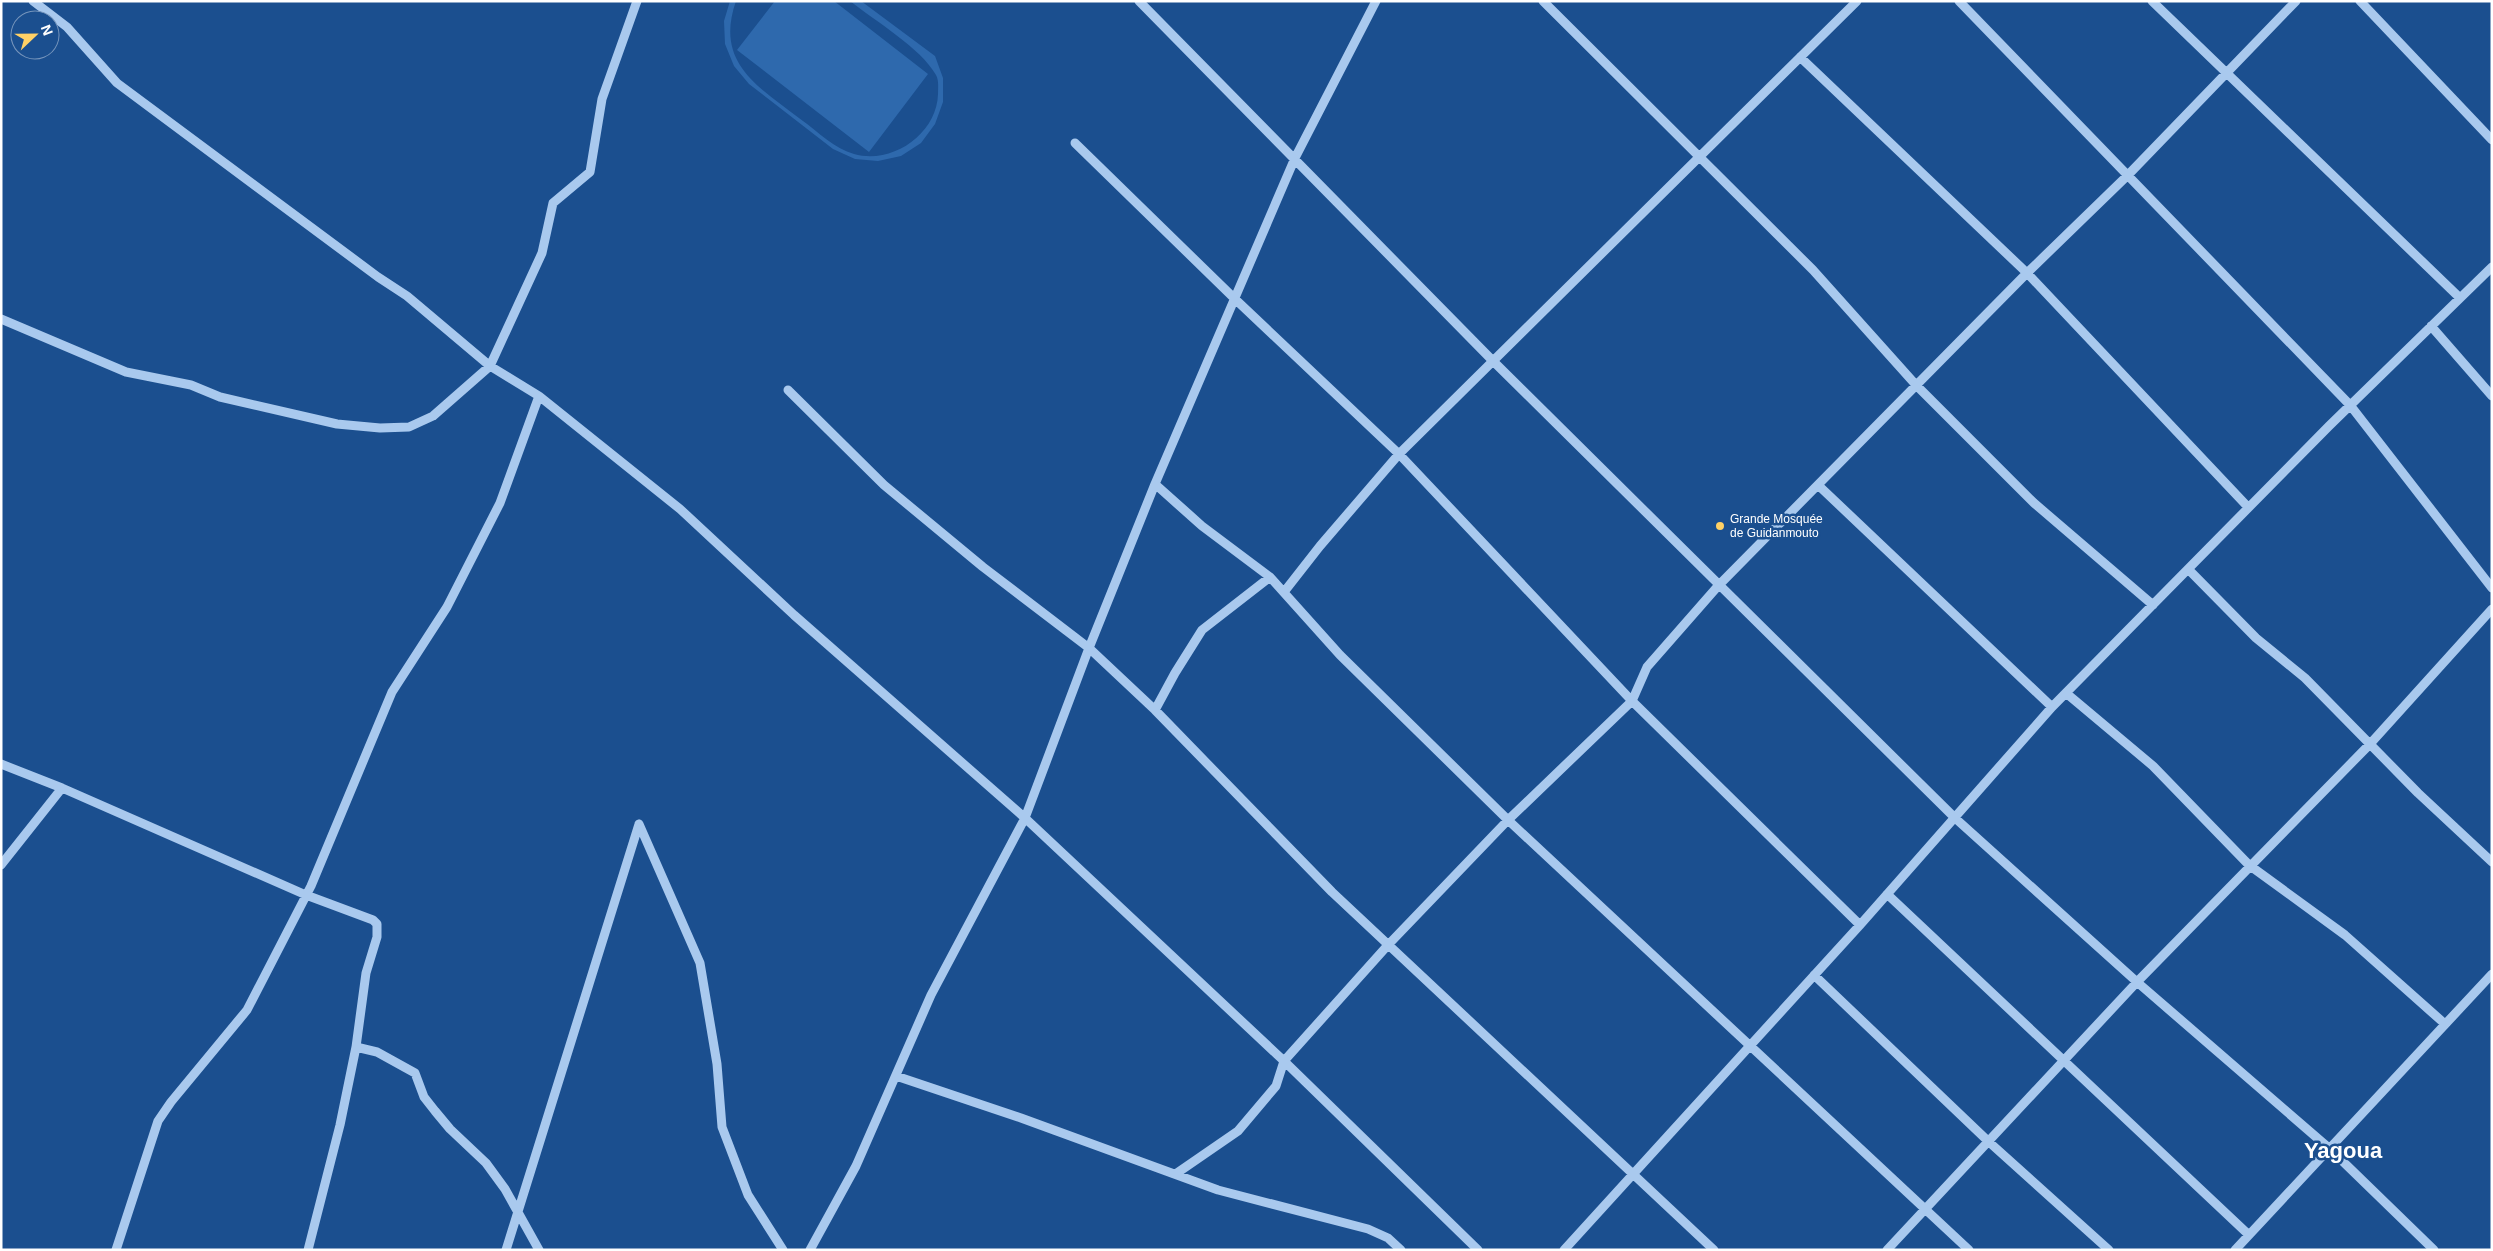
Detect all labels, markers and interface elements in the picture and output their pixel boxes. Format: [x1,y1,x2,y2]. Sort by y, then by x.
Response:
north arrow [10,10,60,60]
text: N [38,22,56,38]
place label: Grande Mosquée de Guidanmouto [1730,512,1823,540]
marker: Grande Mosquée de Guidanmouto [1714,520,1726,532]
district label: Yagoua [2304,1138,2383,1163]

